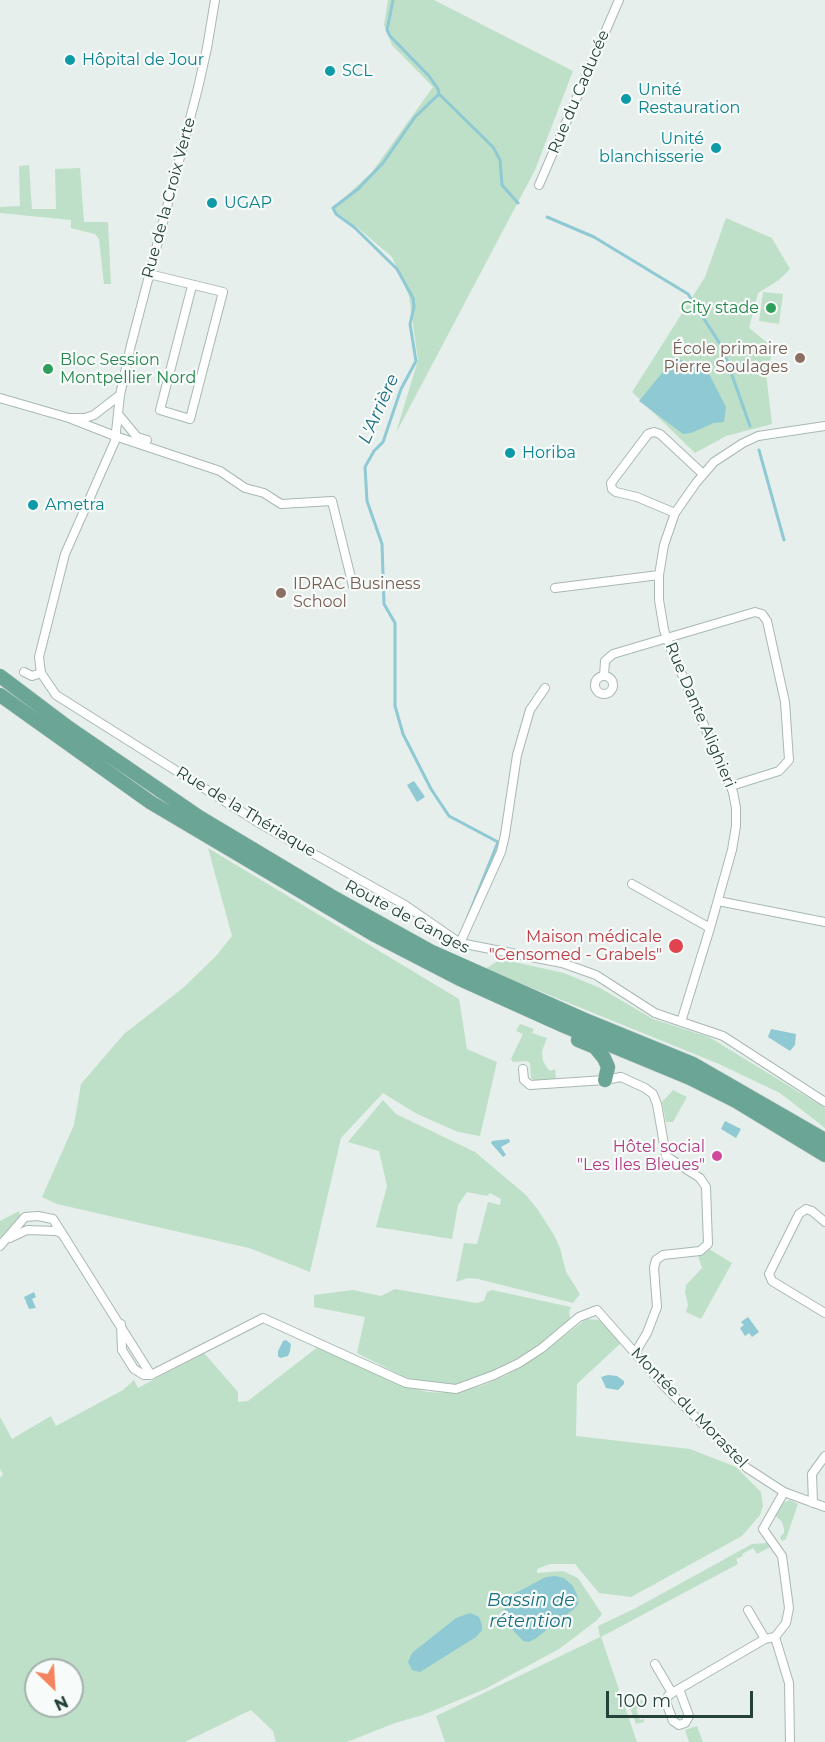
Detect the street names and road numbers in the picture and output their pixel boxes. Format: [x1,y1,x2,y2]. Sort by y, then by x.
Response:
street label: Rue du Caducée [544,27,614,157]
street label: Rue de la Croix Verte [138,115,200,281]
street label: Rue Dante Alighieri [661,639,739,791]
street label: Rue de la Thériaque [173,763,319,861]
street label: Route de Ganges [341,876,473,958]
street label: Montée du Morastel [626,1344,752,1472]

